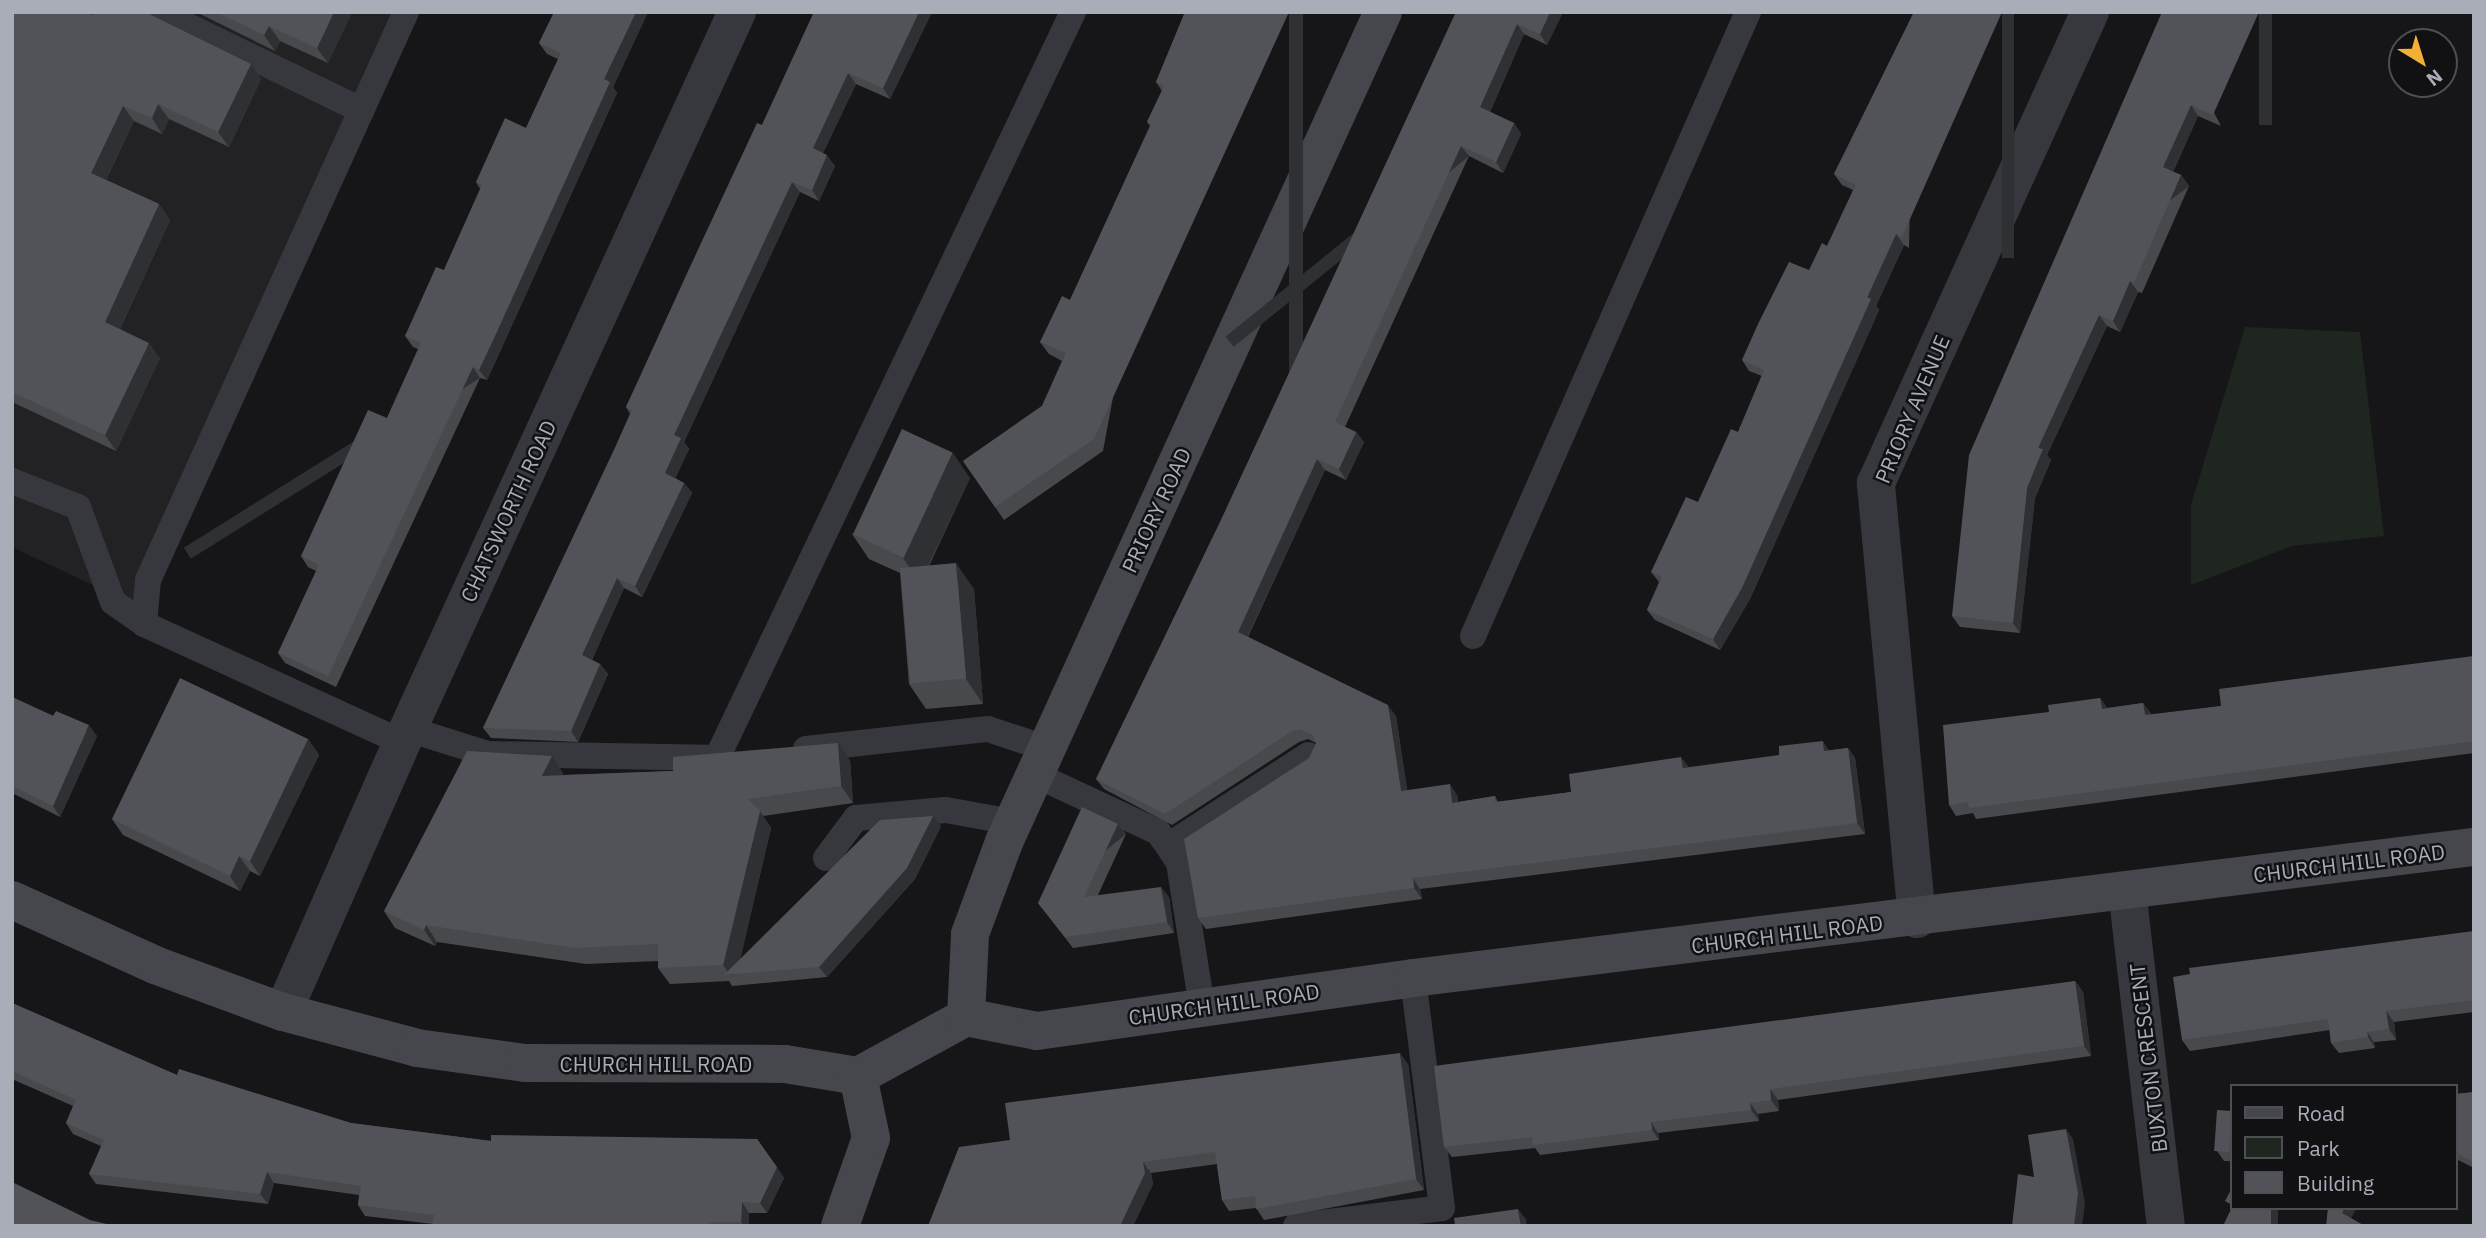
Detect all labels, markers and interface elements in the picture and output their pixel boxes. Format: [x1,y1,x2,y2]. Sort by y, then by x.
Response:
north arrow [2388,28,2458,98]
text: N [2422,64,2448,92]
street label: PRIORY AVENUE [1869,331,1955,487]
street label: CHATSWORTH ROAD [455,416,561,606]
street label: PRIORY ROAD [1116,444,1196,576]
street label: CHURCH HILL ROAD [2252,839,2446,887]
street label: CHURCH HILL ROAD [1690,910,1884,958]
street label: BUXTON CRESCENT [2124,962,2172,1154]
street label: CHURCH HILL ROAD [1127,978,1321,1030]
street label: CHURCH HILL ROAD [560,1051,752,1077]
legend [2230,1084,2458,1210]
text: Road [2297,1099,2345,1127]
text: Park [2297,1134,2340,1162]
text: Building [2297,1169,2374,1197]

